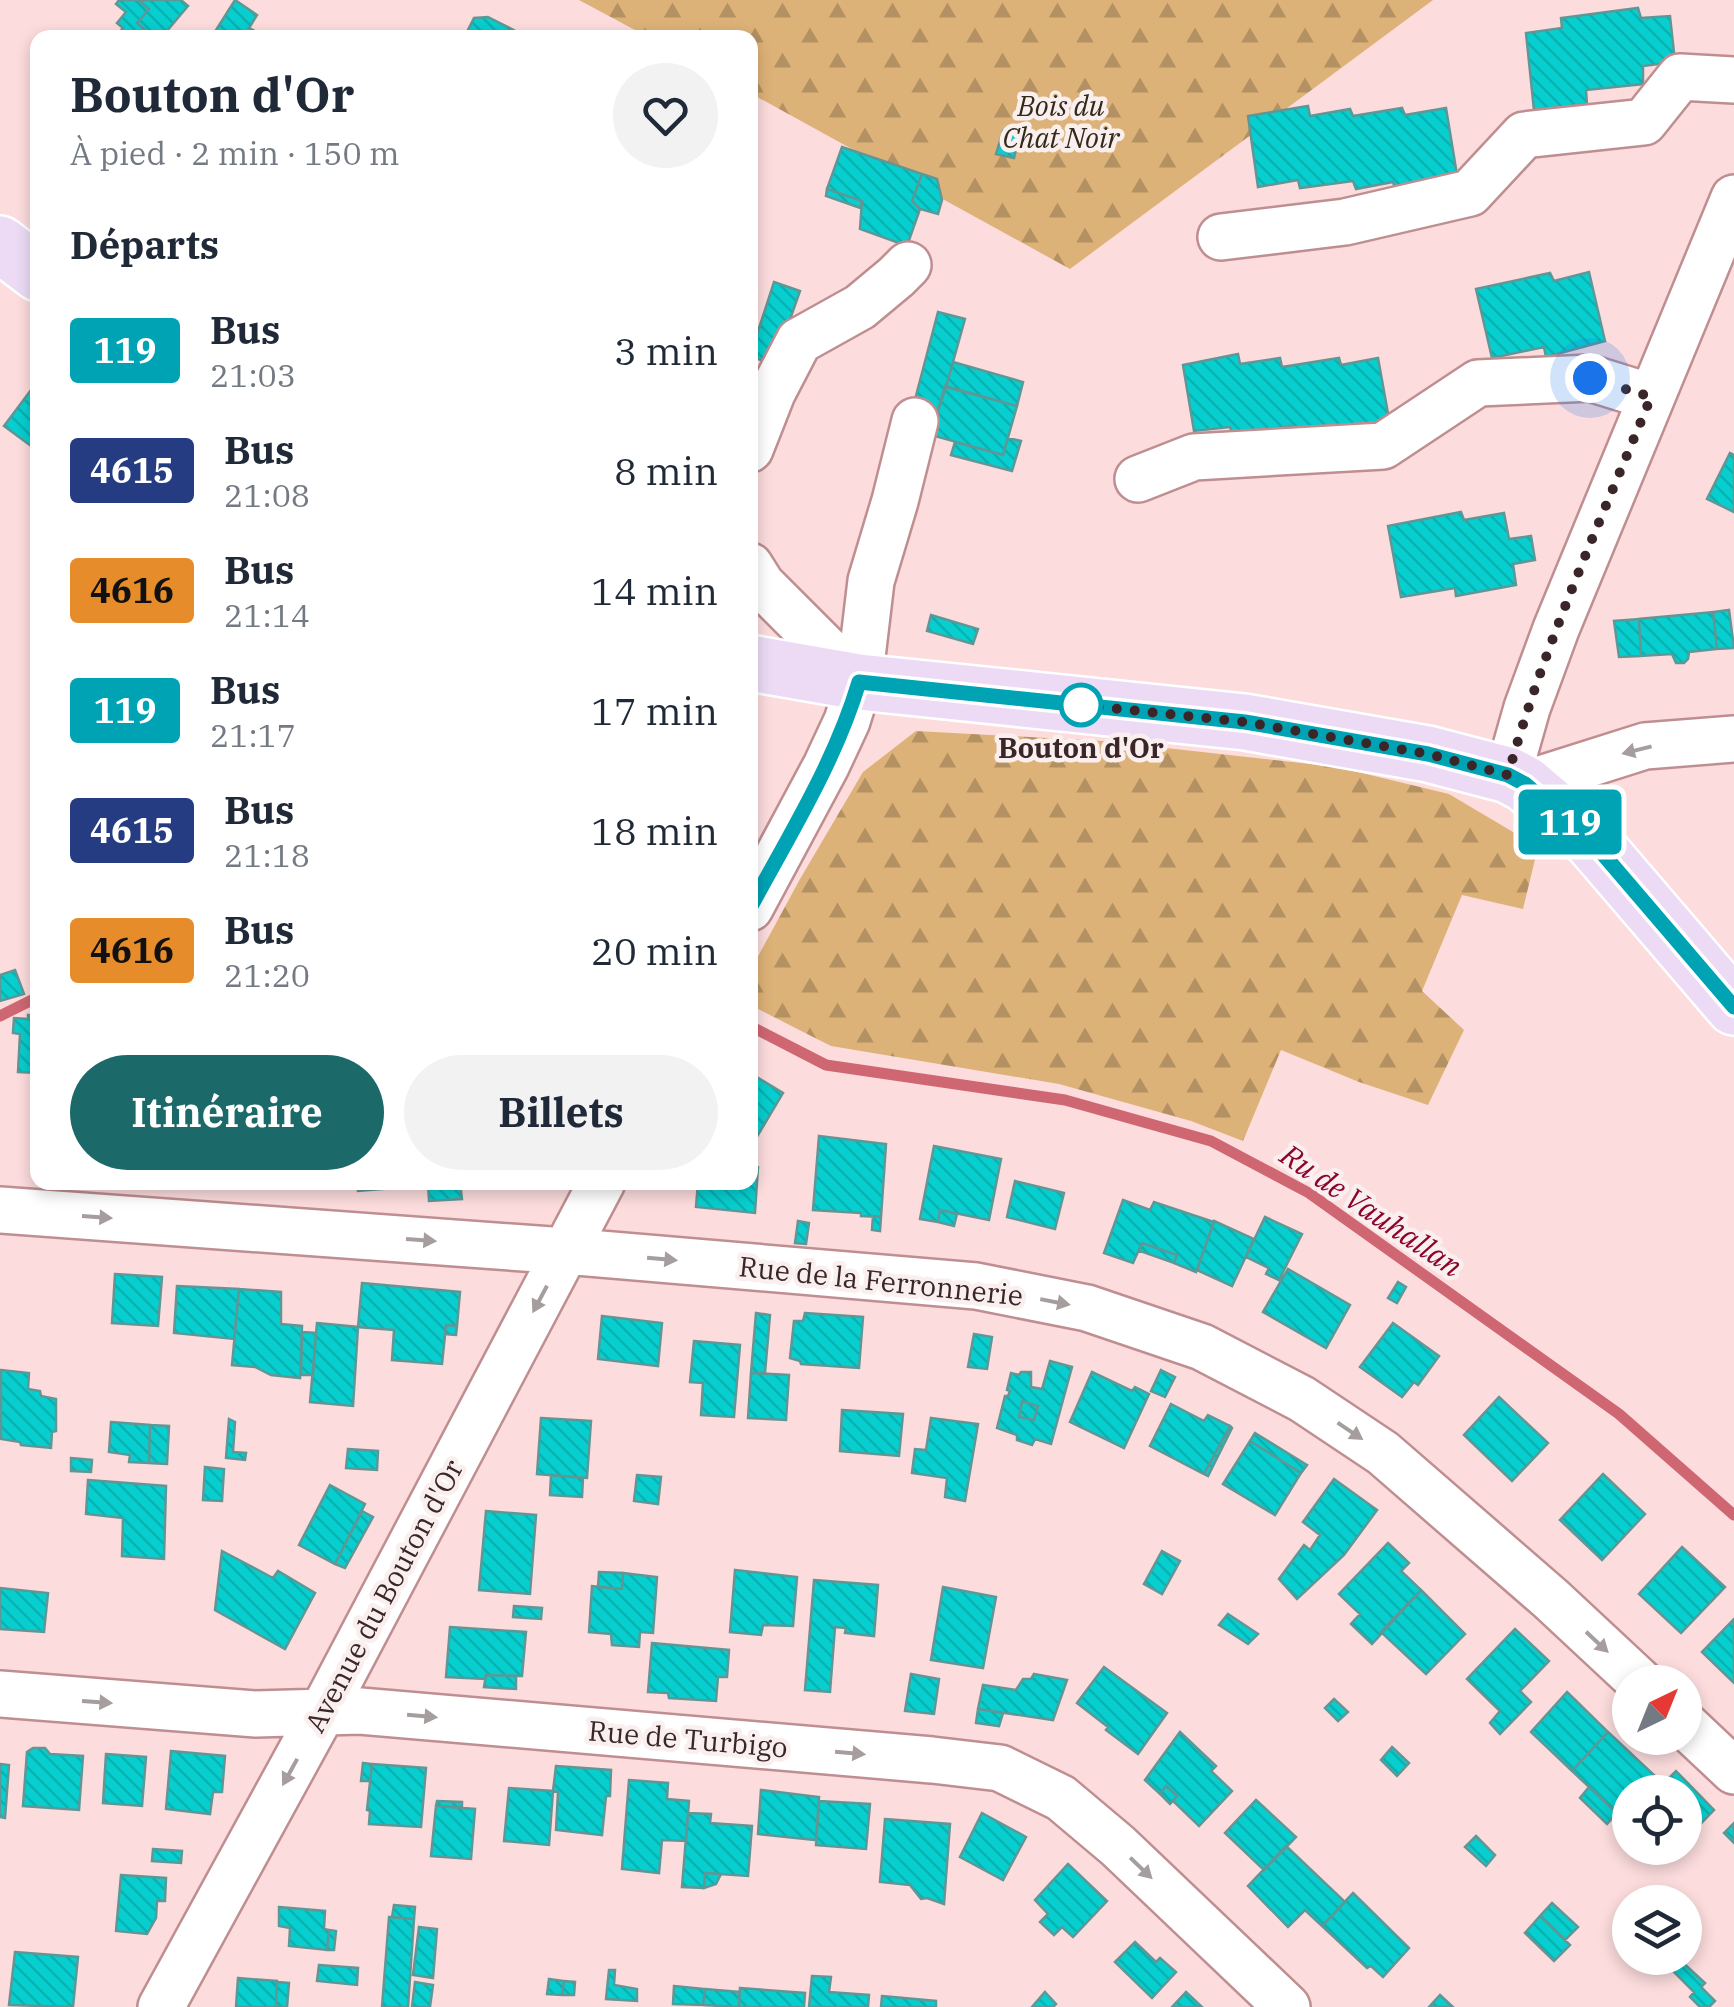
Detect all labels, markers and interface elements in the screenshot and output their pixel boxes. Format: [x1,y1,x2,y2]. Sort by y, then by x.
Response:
text: Bouton d'Or [70,63,354,125]
button: heart [613,63,718,168]
park label: Bois du Chat Noir [1002,87,1120,156]
text: À pied · 2 min · 150 m [70,132,400,174]
text: Départs [70,220,219,269]
text: Bus [210,305,280,354]
text: 3 min [614,326,718,375]
text: 119 [93,327,157,373]
your location [1565,353,1615,403]
text: 21:03 [210,354,296,396]
text: Bus [224,425,294,474]
text: 8 min [614,446,718,495]
text: 4615 [90,447,174,493]
text: 21:08 [224,474,310,516]
text: Bus [224,545,294,594]
text: 14 min [591,566,718,615]
text: 4616 [90,567,174,613]
text: 21:14 [224,594,310,636]
text: Bus [210,665,280,714]
marker: Bouton d'Or [1060,684,1102,726]
text: 17 min [591,686,718,735]
text: 119 [93,687,157,733]
text: 21:17 [210,714,296,756]
place label: Bouton d'Or [998,729,1164,766]
one-way arrow [1621,742,1652,758]
text: Bus [224,785,294,834]
line badge: 119 [1512,790,1628,854]
text: 119 [1538,799,1602,845]
text: 18 min [591,806,718,855]
text: 4615 [90,807,174,853]
text: 21:18 [224,834,310,876]
text: Bus [224,905,294,954]
text: 20 min [591,926,718,975]
text: 4616 [90,927,174,973]
text: 21:20 [224,954,310,996]
button: Itinéraire [70,1055,384,1170]
button: Billets [404,1055,718,1170]
water label: Ru de Vauhallan [1273,1134,1470,1285]
one-way arrow [82,1209,114,1225]
one-way arrow [406,1233,438,1249]
street label: Rue de la Ferronnerie [737,1247,1025,1314]
one-way arrow [647,1252,679,1268]
one-way arrow [532,1285,549,1314]
one-way arrow [1039,1294,1070,1310]
one-way arrow [1337,1421,1364,1440]
street label: Avenue du Bouton d'Or [296,1452,471,1739]
one-way arrow [1585,1630,1609,1653]
north arrow [1612,1665,1702,1755]
map controls [1612,1665,1702,1975]
one-way arrow [82,1694,114,1710]
one-way arrow [406,1709,438,1725]
street label: Rue de Turbigo [587,1711,789,1766]
one-way arrow [835,1745,866,1761]
one-way arrow [281,1758,298,1787]
button: locate [1612,1775,1702,1865]
one-way arrow [1129,1856,1153,1879]
button: layers [1612,1885,1702,1975]

